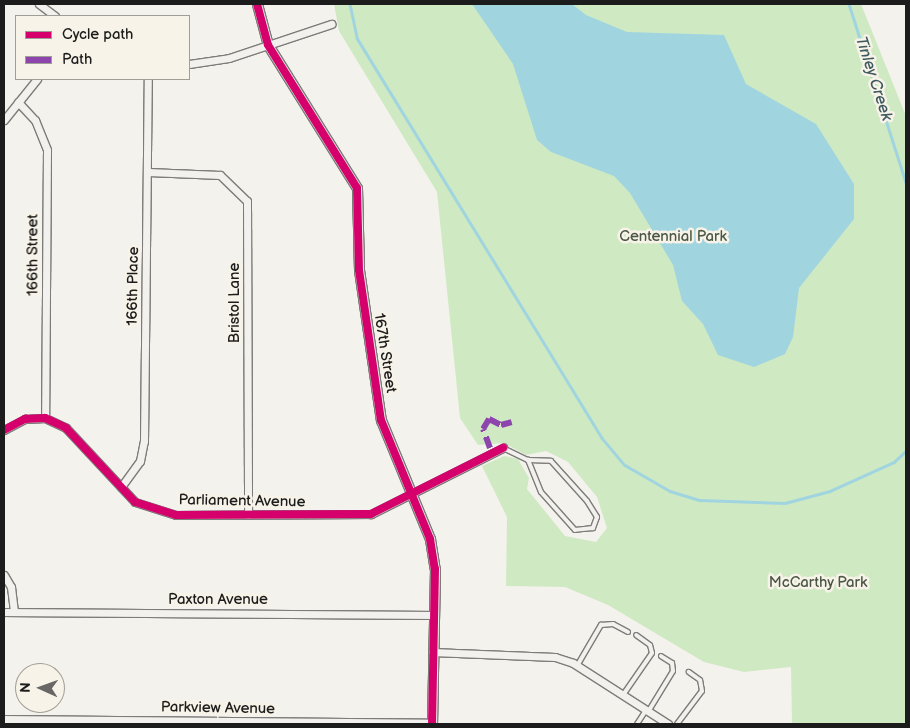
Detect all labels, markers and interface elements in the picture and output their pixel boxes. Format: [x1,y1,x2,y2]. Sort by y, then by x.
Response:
legend [15,15,190,80]
text: Cycle path [62,25,133,44]
water label: Tinley Creek [850,34,896,124]
text: Path [62,50,92,69]
street label: 166th Street [24,214,42,296]
park label: Centennial Park [619,228,727,246]
street label: 166th Place [123,246,143,326]
street label: Bristol Lane [226,263,244,343]
street label: 167th Street [370,312,400,394]
street label: Parliament Avenue [178,491,306,511]
park label: McCarthy Park [768,574,868,592]
street label: Paxton Avenue [168,591,268,609]
north arrow [15,663,65,713]
text: N [17,682,34,693]
street label: Parkview Avenue [161,698,275,718]

